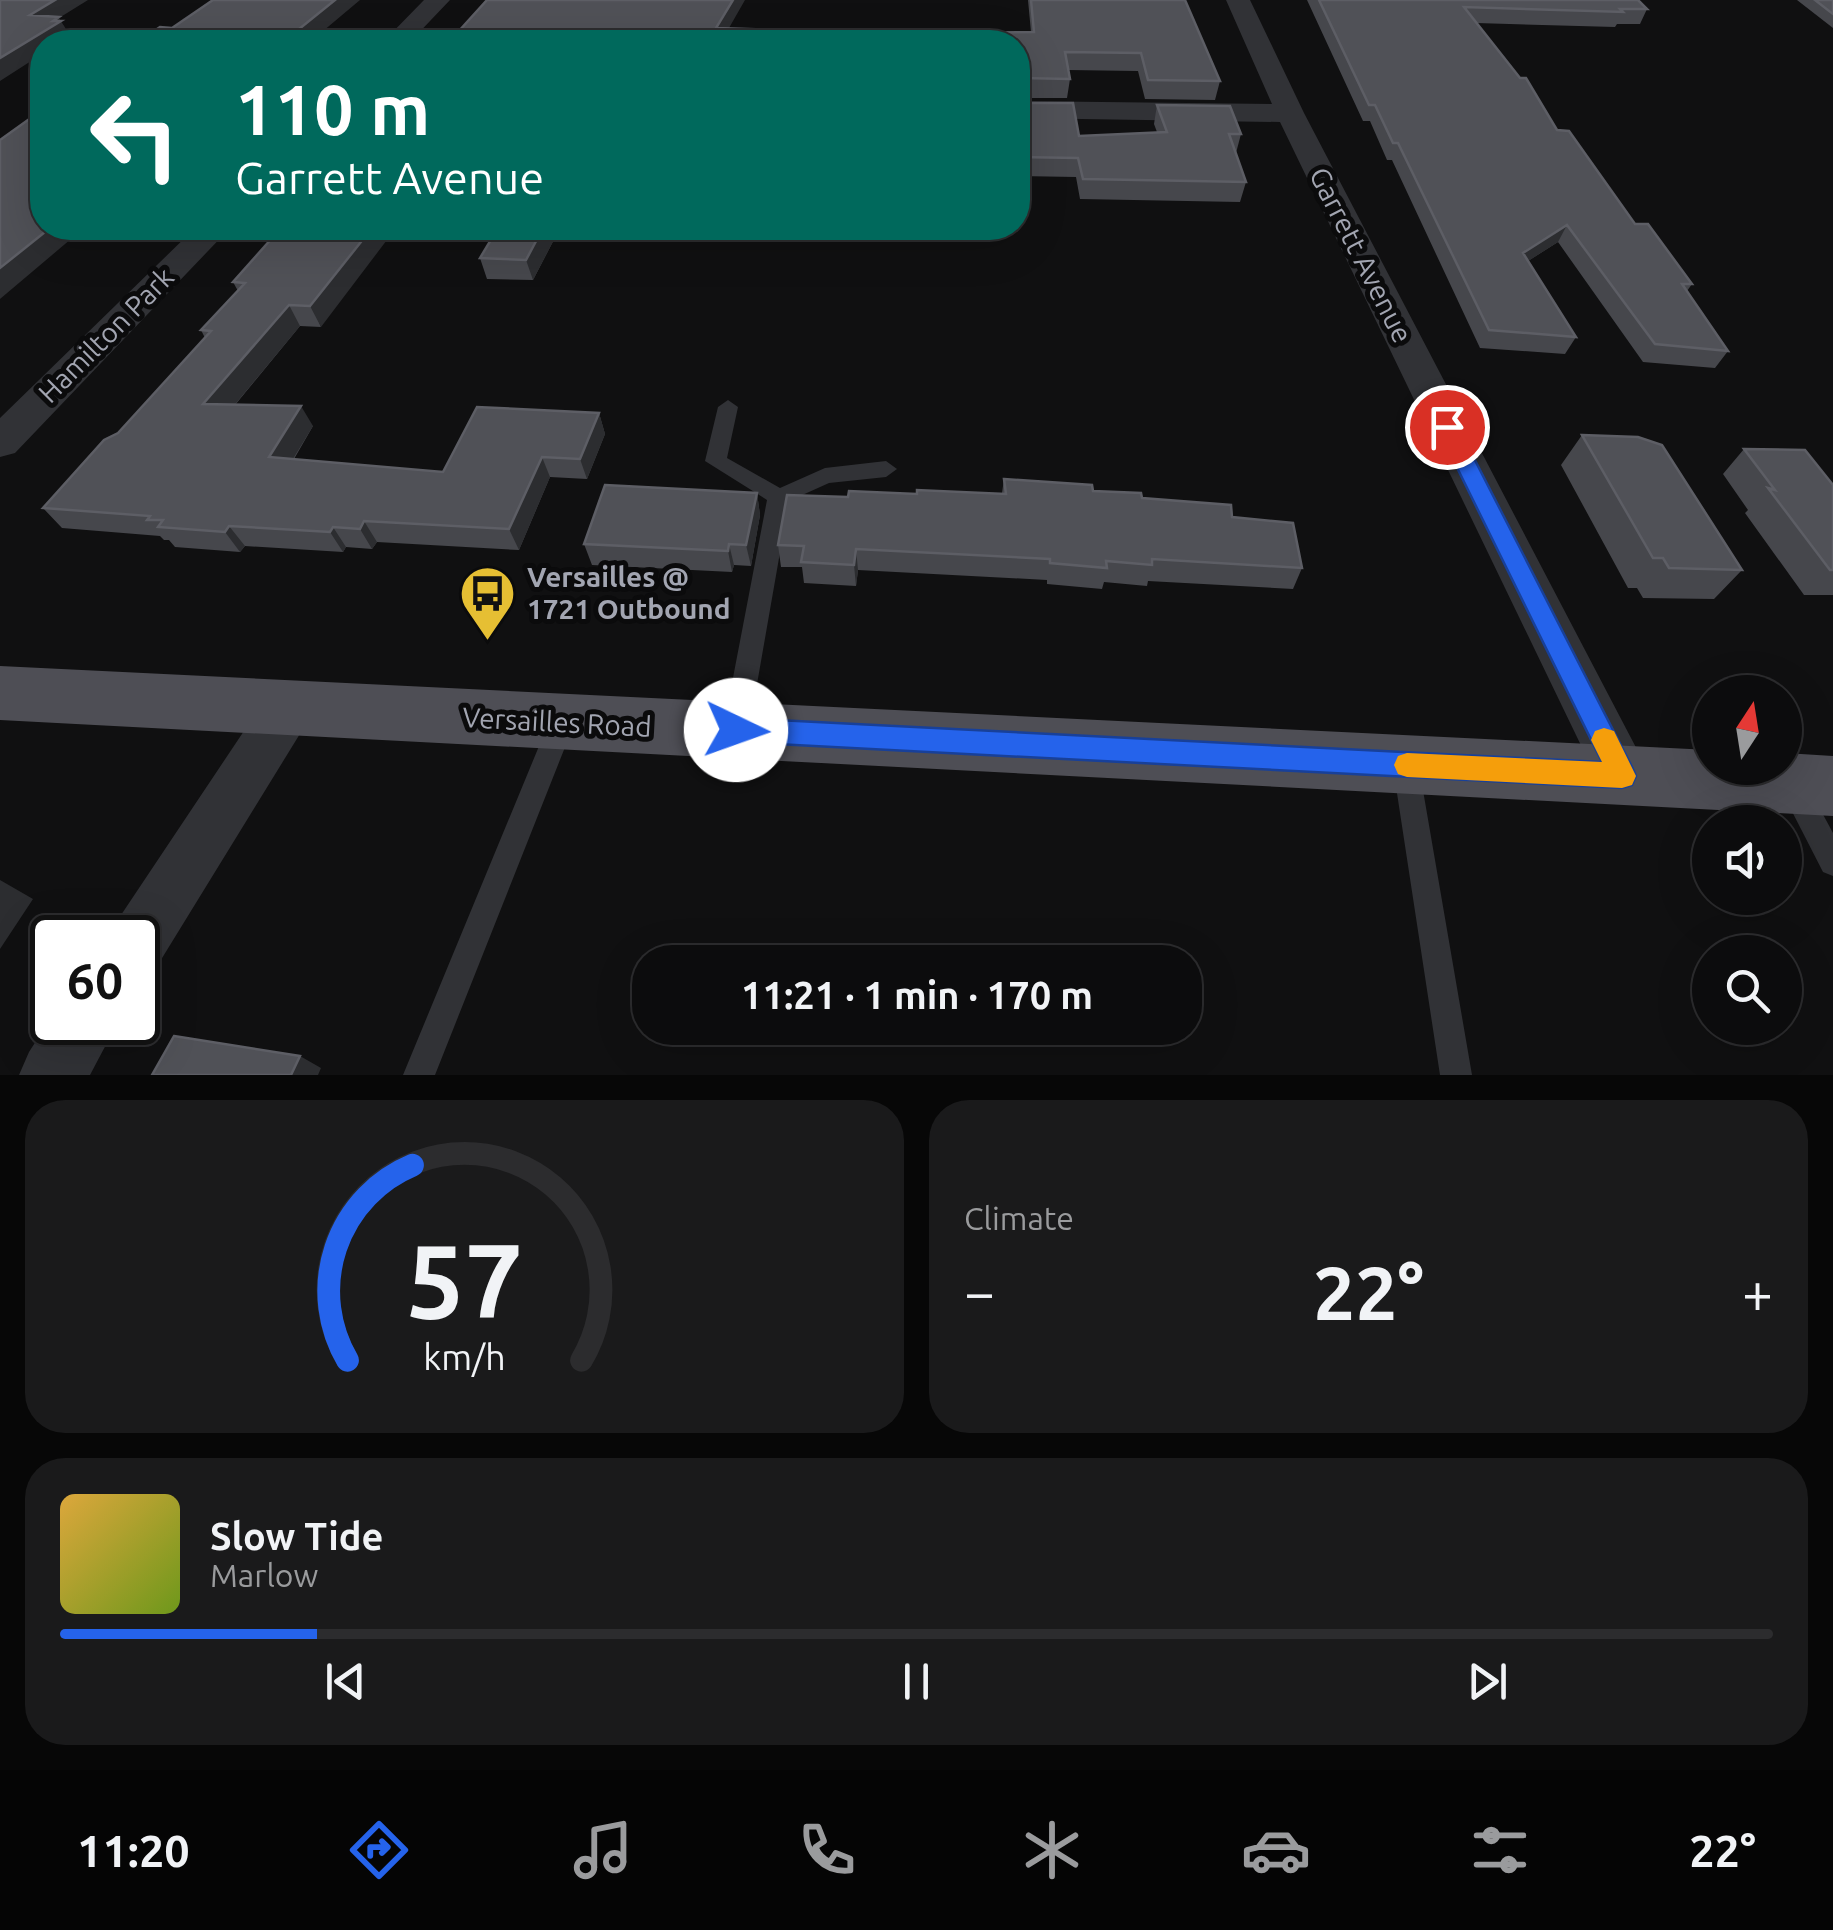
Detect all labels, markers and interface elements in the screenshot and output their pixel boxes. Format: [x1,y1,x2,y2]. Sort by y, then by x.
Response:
icon: left [70,70,200,200]
text: 110 m [235,70,430,148]
text: Garrett Avenue [235,152,544,203]
street label: Garrett Avenue [1304,162,1419,348]
street label: Hamilton Park [32,261,179,408]
pin [1405,385,1490,470]
icon: arrive [1420,400,1475,455]
place label: Versailles @ 1721 Outbound [527,561,730,624]
bus stop icon: Versailles @ 1721 Outbound [458,563,518,642]
north arrow [1692,675,1802,785]
map controls [1692,675,1802,1045]
position arrow [684,678,788,782]
street label: Versailles Road [462,701,652,742]
button: sound [1692,805,1802,915]
speed limit sign: 60 [30,915,160,1045]
button: search [1692,935,1802,1045]
text: 11:21 · 1 min · 170 m [741,974,1093,1016]
text: Climate [964,1200,1074,1236]
text: 57 [406,1221,523,1338]
text: 22° [1313,1250,1424,1334]
text: − [964,1261,995,1322]
text: + [1742,1261,1773,1322]
text: km/h [423,1337,506,1377]
text: Slow Tide [210,1515,383,1557]
text: Marlow [210,1557,318,1593]
icon: previous [318,1654,373,1709]
icon: pause [889,1654,944,1709]
icon: next [1460,1654,1515,1709]
icon: directions [344,1815,414,1885]
icon: music [568,1815,638,1885]
icon: phone [792,1815,862,1885]
icon: climate [1017,1815,1087,1885]
icon: car [1241,1815,1311,1885]
icon: filters [1465,1815,1535,1885]
text: 11:20 [77,1825,190,1876]
text: 22° [1689,1825,1756,1876]

